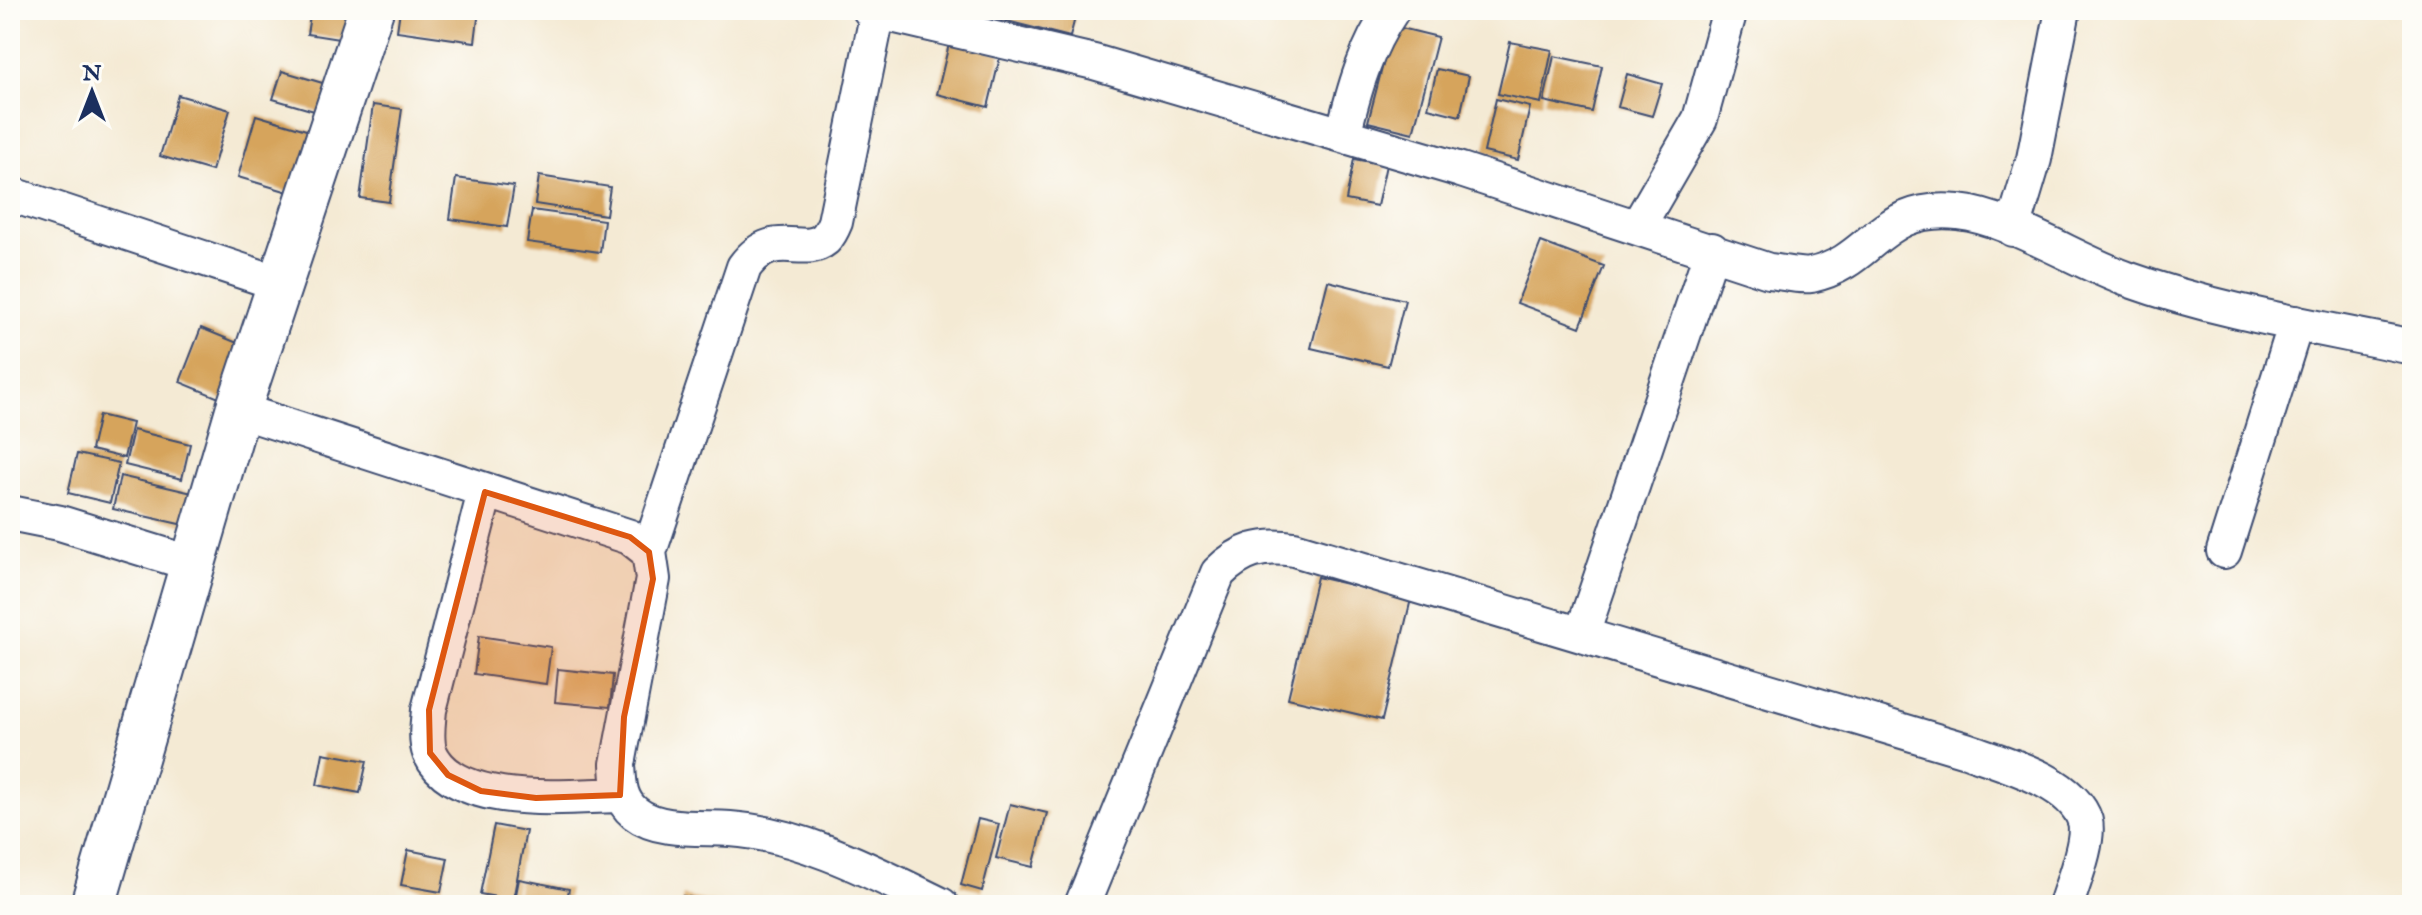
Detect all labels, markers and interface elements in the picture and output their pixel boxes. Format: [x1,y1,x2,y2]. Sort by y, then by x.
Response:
north arrow [52,52,132,132]
text: N [81,60,102,88]

